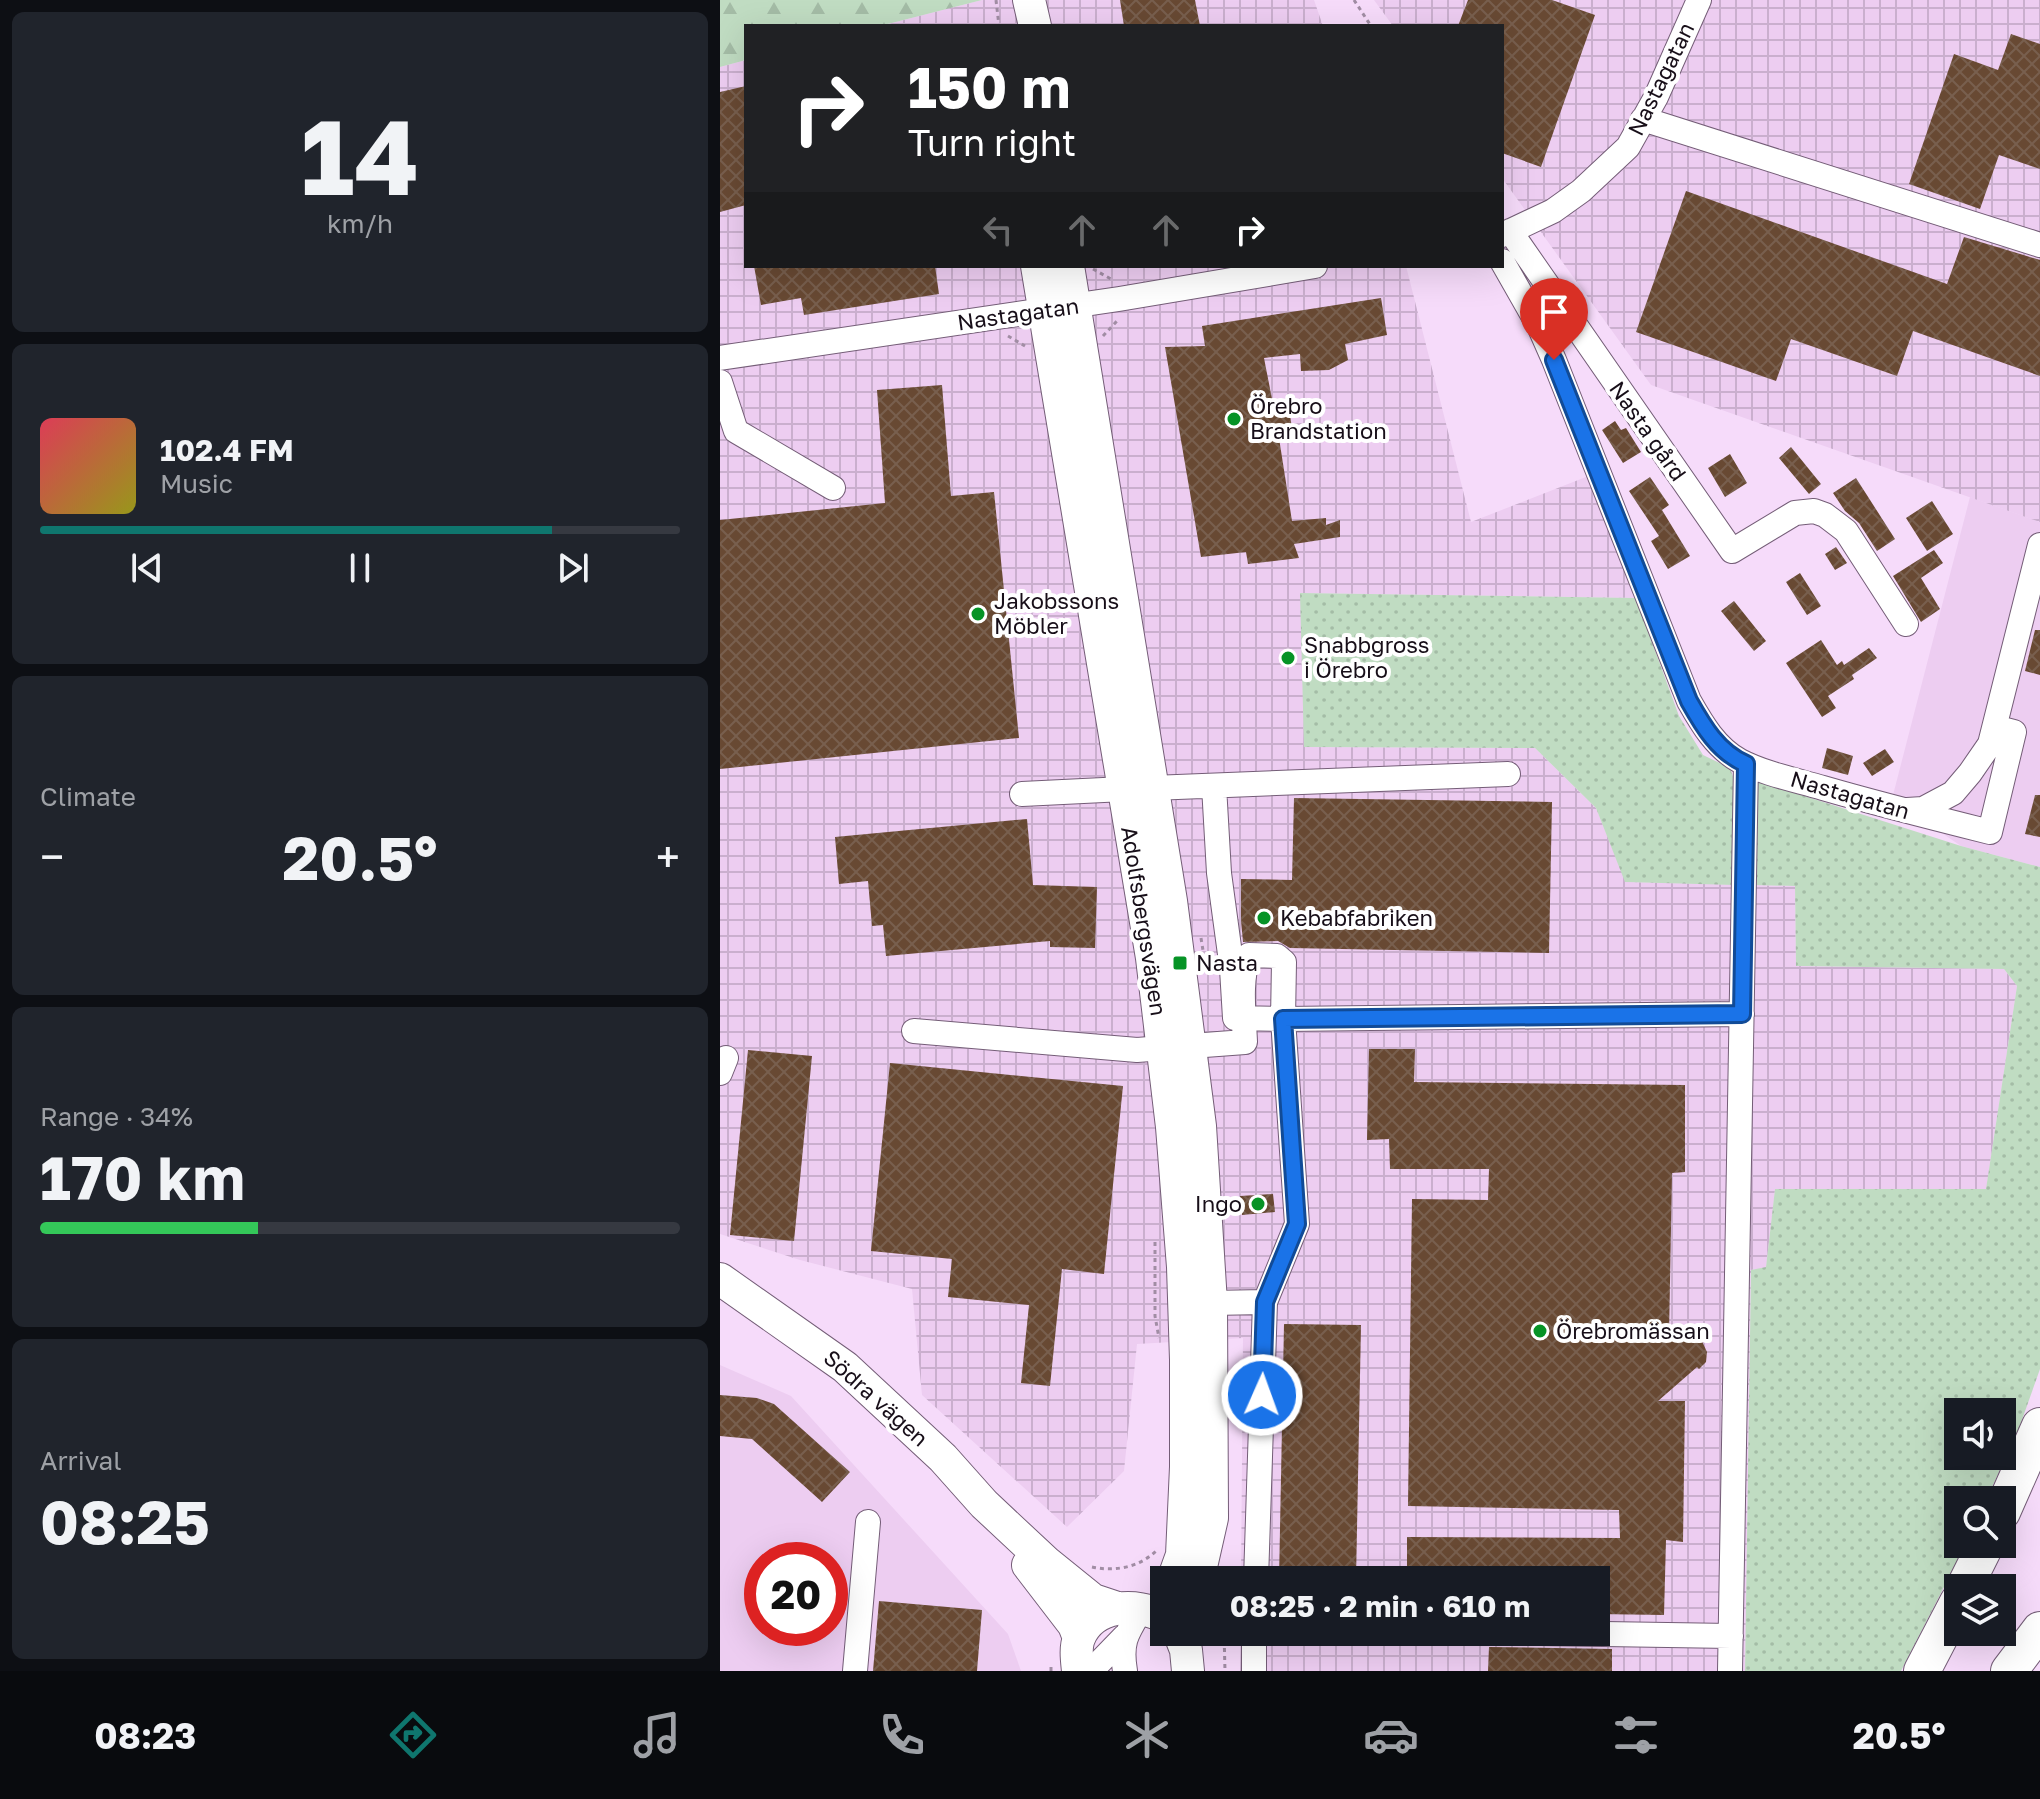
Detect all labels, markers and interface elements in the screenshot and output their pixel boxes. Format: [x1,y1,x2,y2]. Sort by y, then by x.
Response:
street label: Nastagatan [1622,18,1700,140]
text: 150 m [908,53,1070,120]
icon: right [776,56,880,160]
text: 14 [301,93,419,218]
text: Turn right [908,121,1076,164]
text: km/h [327,208,393,239]
icon: left [976,208,1020,252]
icon: ahead [1060,208,1104,252]
icon: ahead [1144,208,1188,252]
icon: right [1228,208,1272,252]
pin [1520,278,1588,360]
icon: arrive [1532,290,1576,334]
street label: Nastagatan [955,292,1080,335]
street label: Nasta gård [1604,376,1693,486]
place label: Örebro Brandstation [1250,392,1387,444]
marker: Örebro Brandstation [1225,410,1243,428]
text: 102.4 FM [160,432,294,468]
text: Music [160,468,233,499]
icon: previous [125,546,169,590]
icon: pause [338,546,382,590]
icon: next [551,546,595,590]
place label: Jakobssons Möbler [994,587,1119,639]
marker: Jakobssons Möbler [969,605,987,623]
place label: Snabbgross i Örebro [1304,631,1430,683]
marker: Snabbgross i Örebro [1279,649,1297,667]
street label: Nastagatan [1788,765,1913,824]
text: Climate [40,781,136,812]
text: 20.5° [283,821,437,893]
street label: Adolfsbergsvägen [1116,824,1173,1018]
text: − [40,830,64,883]
text: + [656,830,680,883]
place label: Kebabfabriken [1280,904,1433,931]
marker: Kebabfabriken [1255,909,1273,927]
place label: Nasta [1196,949,1258,976]
marker: Nasta [1171,954,1189,972]
text: Range · 34% [40,1101,193,1132]
text: 170 km [40,1141,245,1213]
place label: Ingo [1195,1190,1242,1217]
marker: Ingo [1249,1195,1267,1213]
place label: Örebromässan [1556,1317,1710,1344]
marker: Örebromässan [1531,1322,1549,1340]
street label: Södra vägen [819,1344,934,1452]
position arrow [1220,1353,1304,1437]
map controls [1944,1398,2016,1646]
button: sound [1944,1398,2016,1470]
text: Arrival [40,1445,121,1476]
text: 08:25 [40,1485,210,1557]
button: search [1944,1486,2016,1558]
speed limit sign: 20 [744,1542,848,1646]
button: layers [1944,1574,2016,1646]
text: 08:25 · 2 min · 610 m [1230,1588,1530,1624]
icon: directions [385,1707,441,1763]
icon: music [629,1707,685,1763]
icon: phone [874,1707,930,1763]
icon: climate [1119,1707,1175,1763]
icon: car [1363,1707,1419,1763]
icon: filters [1608,1707,1664,1763]
text: 08:23 [94,1714,196,1757]
text: 20.5° [1853,1714,1946,1757]

